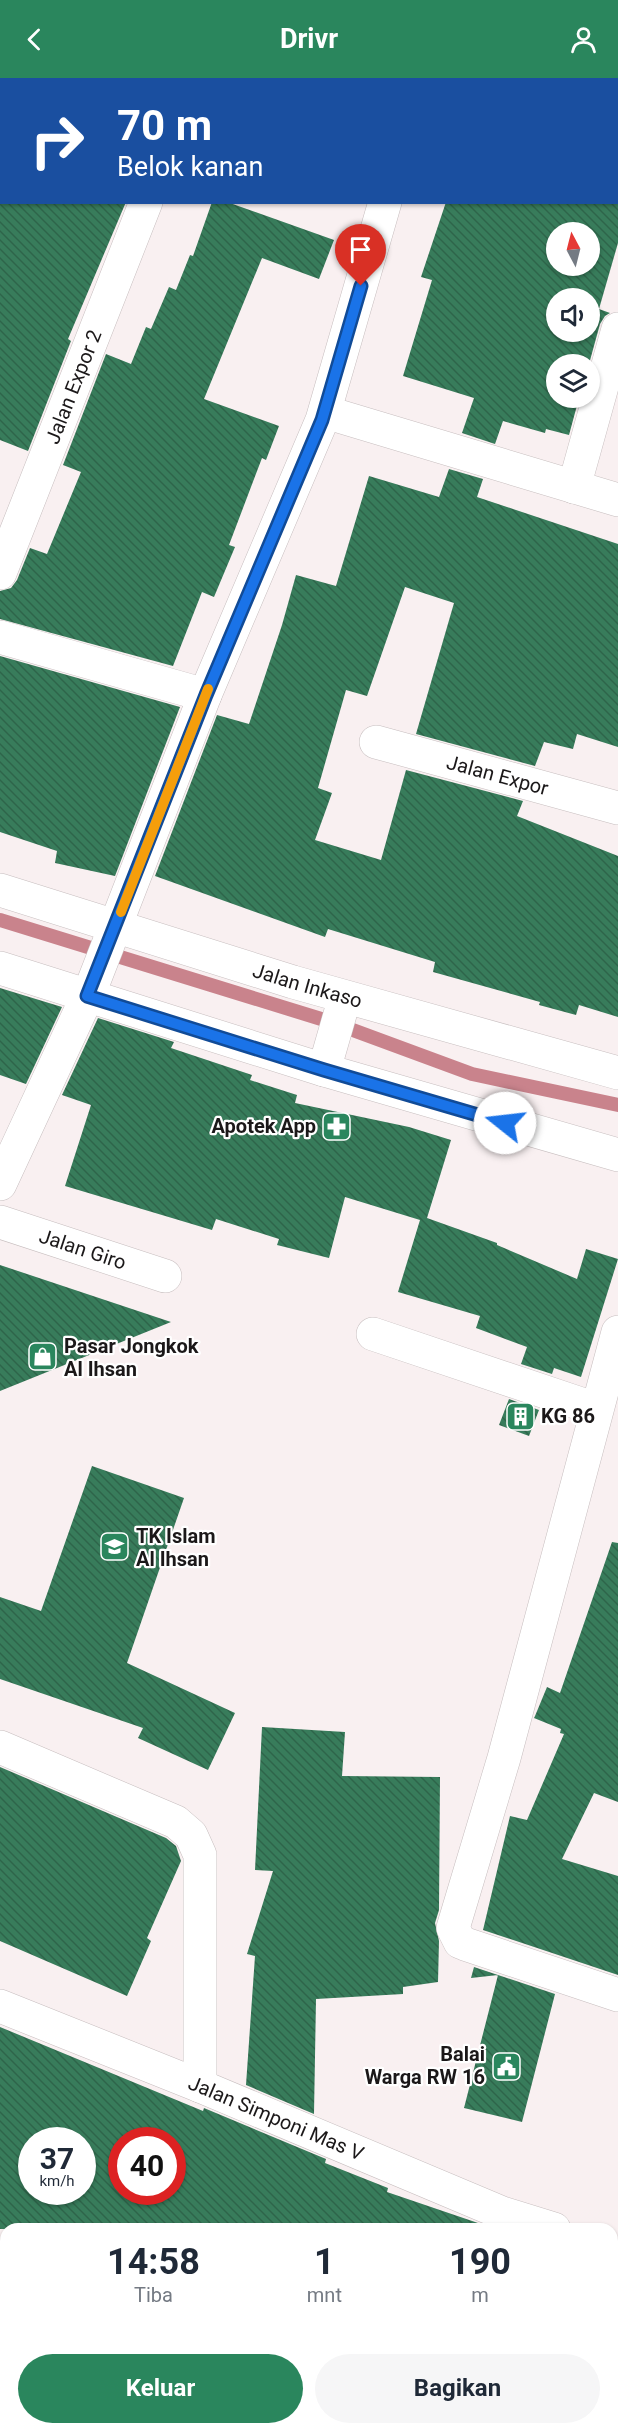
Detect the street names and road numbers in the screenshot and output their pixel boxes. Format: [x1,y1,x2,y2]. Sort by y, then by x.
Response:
street label: Jalan Expor 2 [40,326,106,447]
street label: Jalan Expor [444,750,551,801]
street label: Jalan Inkaso [250,958,365,1013]
street label: Jalan Giro [36,1224,129,1274]
street label: Jalan Simponi Mas V [185,2071,368,2166]

